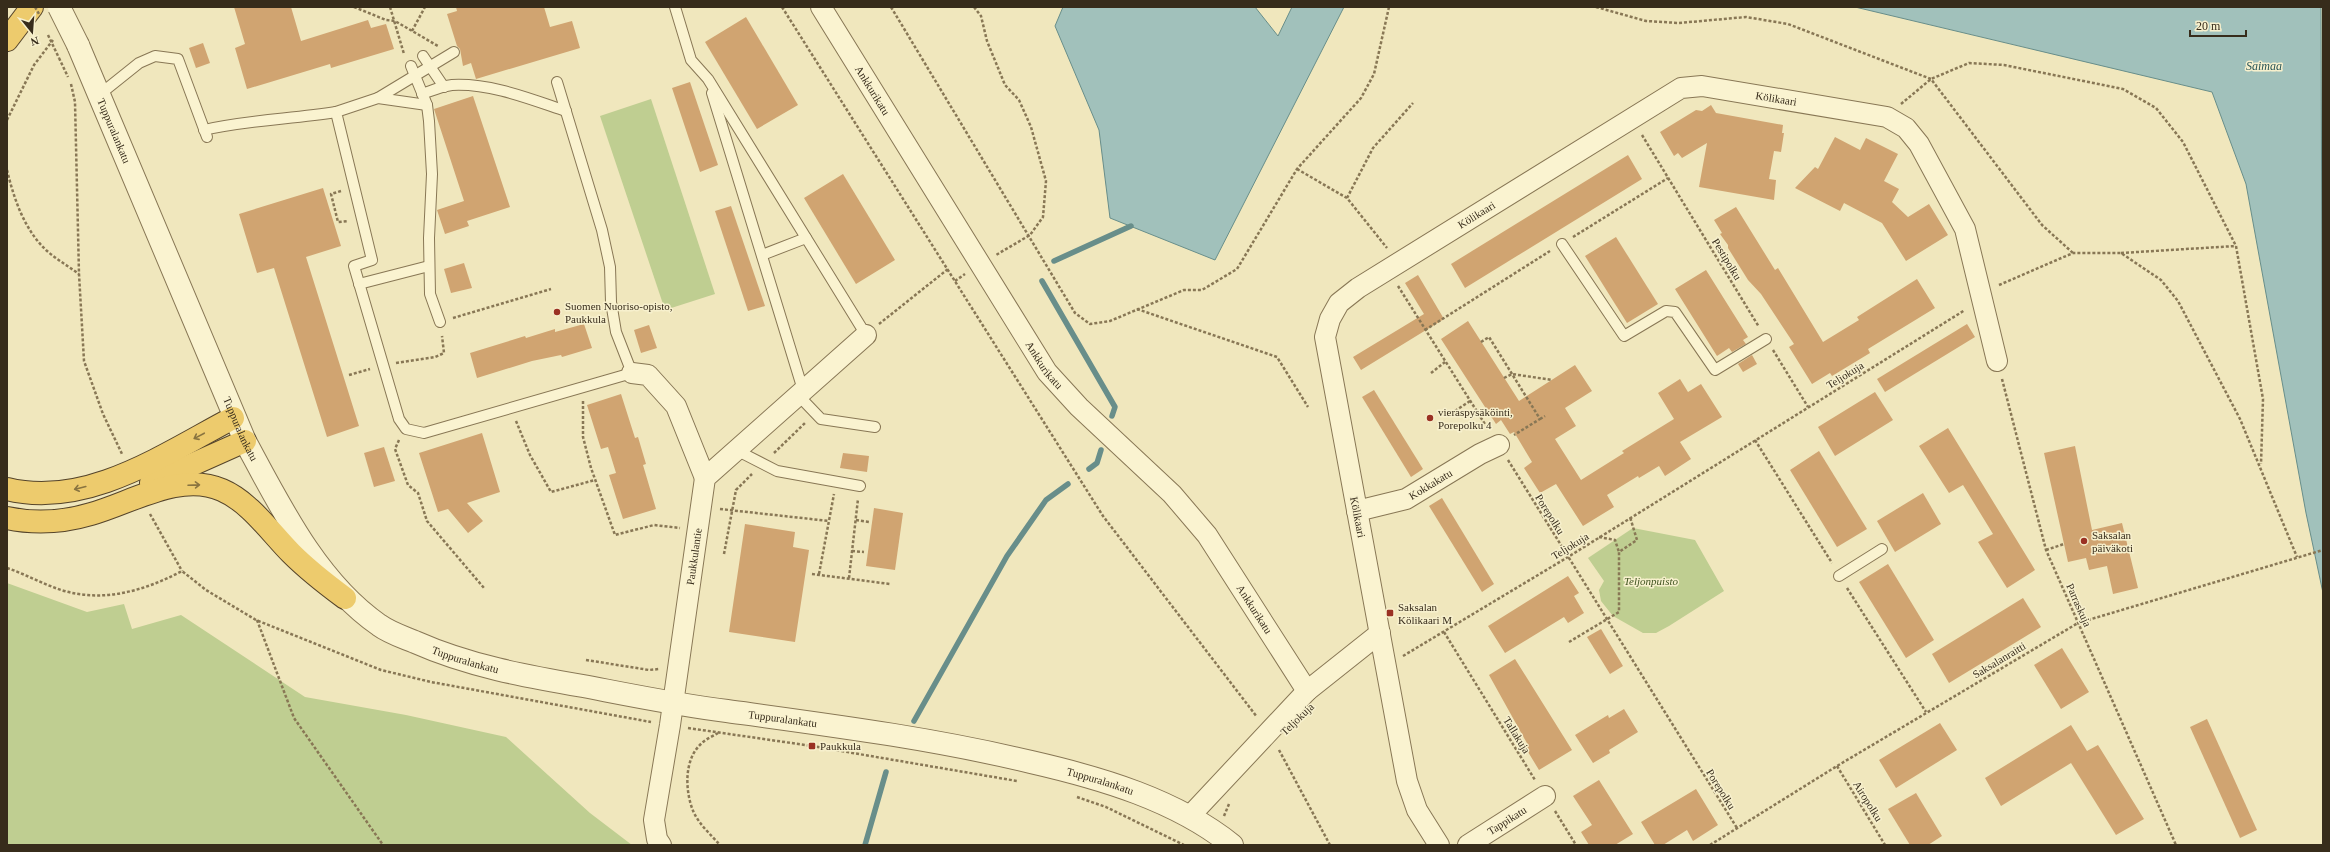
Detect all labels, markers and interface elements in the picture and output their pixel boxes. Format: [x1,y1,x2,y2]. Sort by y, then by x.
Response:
north arrow [12,12,52,52]
scale bar [2190,12,2246,38]
text: 20 m [2196,19,2221,33]
text: N [29,35,40,48]
water label: Saimaa [2246,59,2282,73]
street label: Ankkurikatu [853,64,893,118]
street label: Kölikaari [1755,89,1798,108]
street label: Tuppuralankatu [95,96,133,165]
street label: Kölikaari [1456,199,1497,231]
street label: Pestipolku [1710,236,1744,282]
place label: Suomen Nuoriso-opisto, Paukkula [565,300,673,325]
marker: Suomen Nuoriso-opisto, Paukkula [552,307,562,317]
street label: Ankkurikatu [1023,339,1066,392]
street label: Teljokuja [1824,359,1866,391]
street label: Tuppuralankatu [221,395,261,463]
place label: vieraspysäköinti, Porepolku 4 [1438,406,1513,431]
marker: vieraspysäköinti, Porepolku 4 [1425,413,1435,423]
one-way arrow [193,433,205,440]
street label: Kokkakatu [1407,466,1455,502]
one-way arrow [187,481,200,489]
one-way arrow [74,485,87,493]
street label: Porepolku [1533,492,1567,537]
street label: Kölikaari [1348,495,1368,539]
street label: Paukkulantie [684,527,704,586]
place label: Saksalan päiväkoti [2092,529,2133,554]
street label: Teljokuja [1549,530,1591,562]
marker: Saksalan päiväkoti [2079,536,2089,546]
park label: Teljonpuisto [1624,575,1678,587]
street label: Parraskuja [2064,581,2094,629]
street label: Ankkurikatu [1234,582,1275,636]
place label: Saksalan Kölikaari M [1398,601,1452,626]
marker: Saksalan Kölikaari M [1385,608,1395,618]
street label: Saksalanraitti [1970,639,2028,681]
street label: Tuppuralankatu [430,644,501,675]
street label: Teljokuja [1278,700,1316,738]
street label: Tuppuralankatu [748,708,818,729]
street label: Tallakuja [1501,715,1533,756]
place label: Paukkula [820,740,861,752]
marker: Paukkula [807,741,817,751]
street label: Tuppuralankatu [1066,765,1136,797]
street label: Porepolku [1704,767,1738,812]
street label: Airopolku [1851,779,1885,824]
street label: Tappikatu [1485,803,1529,837]

